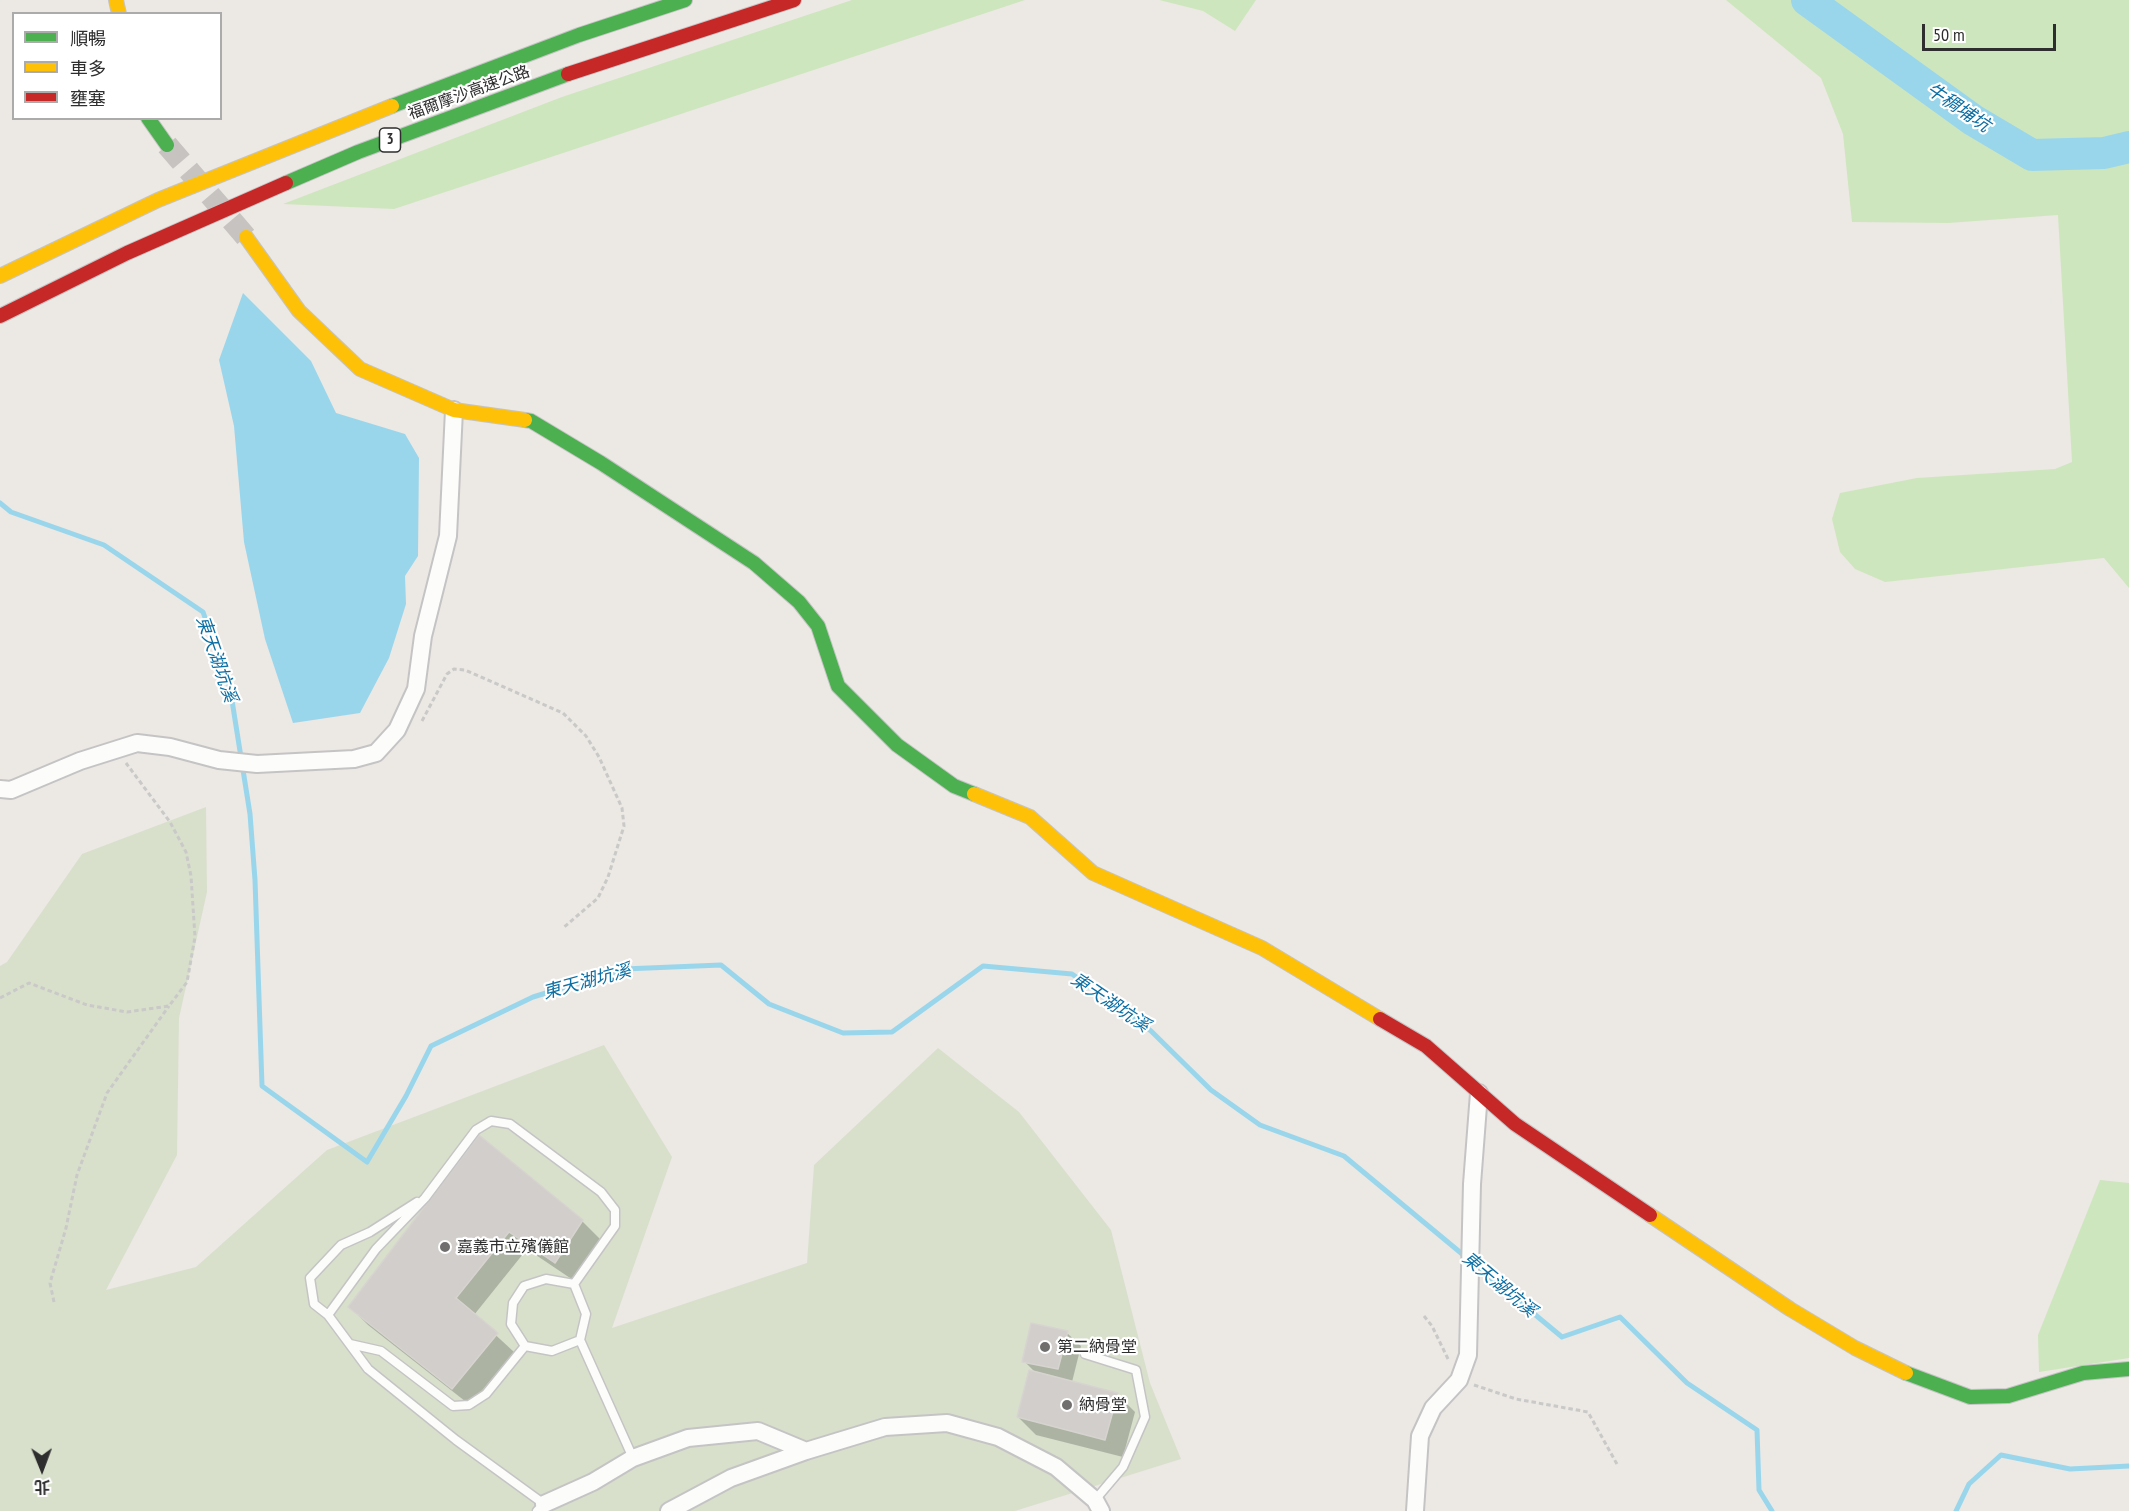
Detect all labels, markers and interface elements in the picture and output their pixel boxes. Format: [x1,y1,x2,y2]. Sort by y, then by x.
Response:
legend [12,12,222,120]
scale bar [1925,12,2058,50]
text: 50 m [1933,23,1965,46]
text: 順暢 [70,27,106,50]
text: 車多 [70,57,106,80]
street label: 福爾摩沙高速公路 [406,62,532,124]
water label: 牛稠埔坑 [1922,79,1994,137]
text: 壅塞 [70,87,106,110]
road number: 3 [380,128,400,152]
water label: 東天湖坑溪 [191,613,241,705]
water label: 東天湖坑溪 [541,960,633,1004]
water label: 東天湖坑溪 [1067,969,1153,1037]
place label: 嘉義市立殯儀館 [457,1237,569,1257]
marker: 嘉義市立殯儀館 [438,1240,452,1254]
water label: 東天湖坑溪 [1458,1248,1540,1322]
place label: 第二納骨堂 [1057,1337,1137,1357]
marker: 第二納骨堂 [1038,1340,1052,1354]
place label: 納骨堂 [1079,1395,1127,1415]
marker: 納骨堂 [1060,1398,1074,1412]
north arrow [12,1439,72,1499]
text: 北 [34,1477,51,1497]

